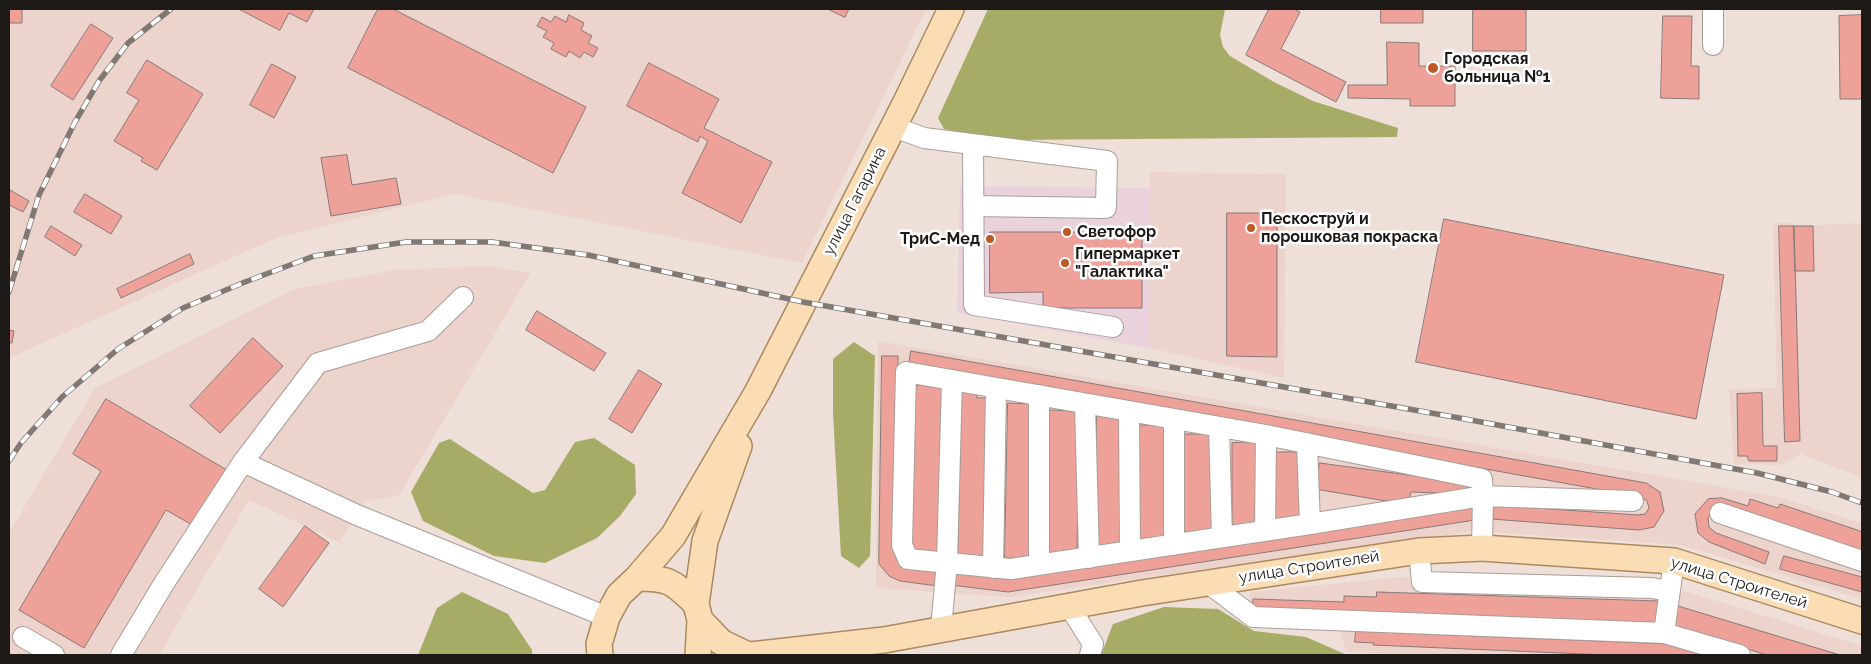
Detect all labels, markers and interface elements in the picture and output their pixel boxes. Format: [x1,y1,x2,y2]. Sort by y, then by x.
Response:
place label: Городская больница №1 [1444,49,1550,87]
marker: Городская больница №1 [1426,61,1440,75]
street label: улица Гагарина [819,144,891,258]
place label: Пескоструй и порошковая покраска [1261,209,1438,247]
place label: Светофор [1077,222,1156,242]
marker: Пескоструй и порошковая покраска [1245,222,1257,234]
marker: Светофор [1061,226,1073,238]
place label: ТриС-Мед [900,229,980,249]
marker: ТриС-Мед [984,233,996,245]
place label: Гипермаркет "Галактика" [1075,244,1180,282]
marker: Гипермаркет "Галактика" [1059,257,1071,269]
street label: улица Строителей [1237,546,1381,588]
street label: улица Строителей [1668,553,1810,613]

